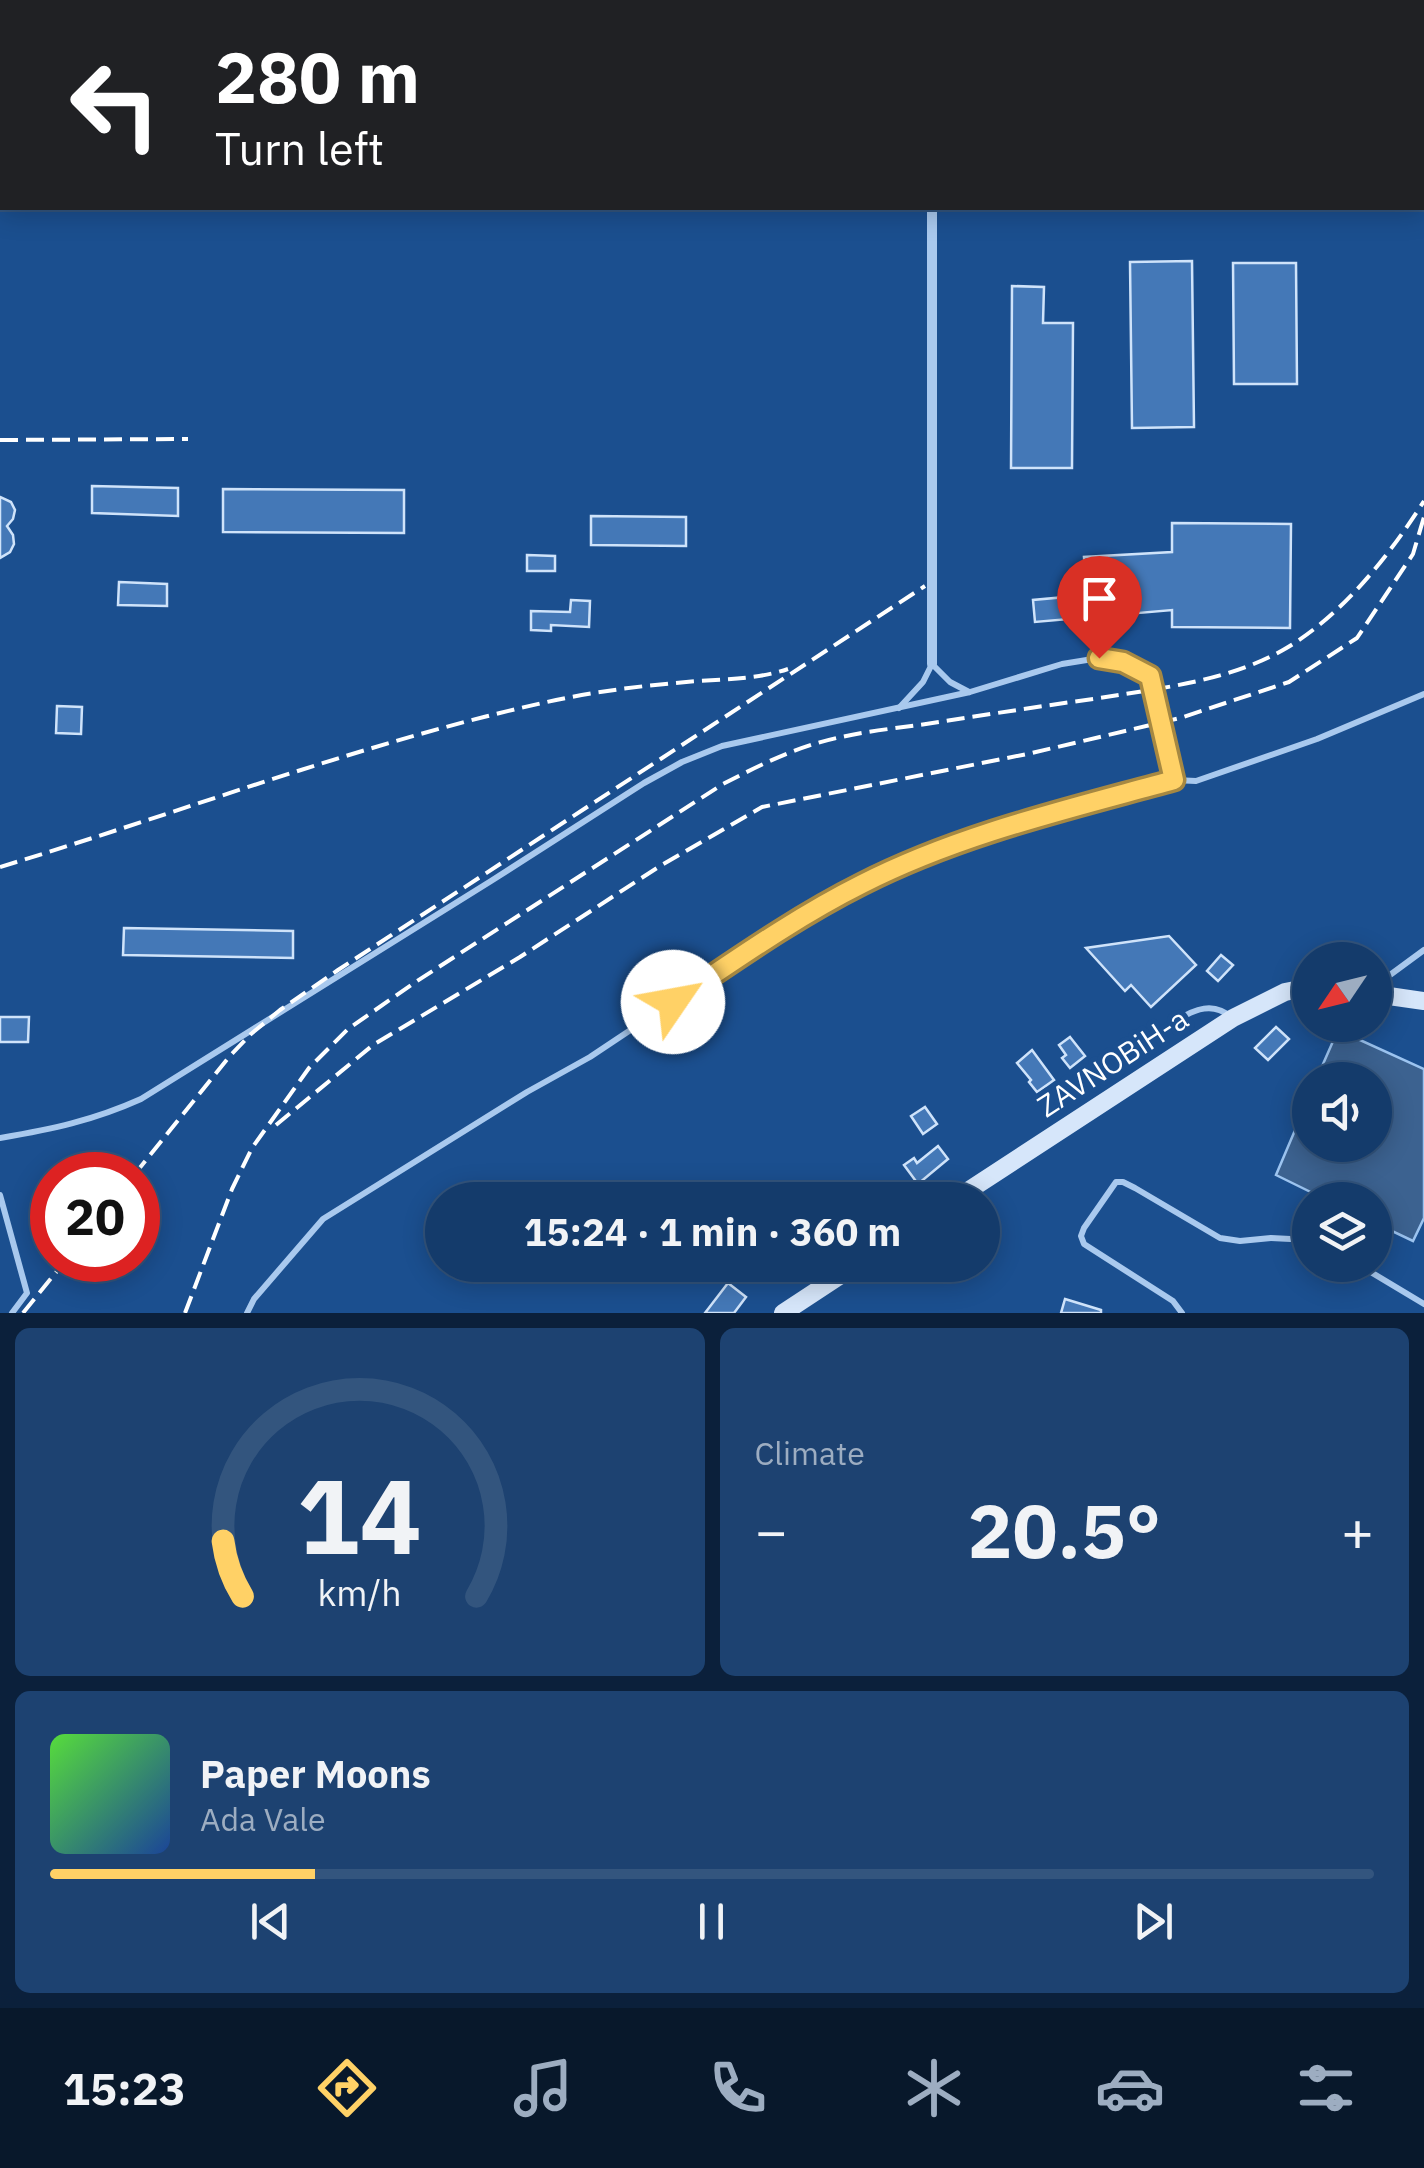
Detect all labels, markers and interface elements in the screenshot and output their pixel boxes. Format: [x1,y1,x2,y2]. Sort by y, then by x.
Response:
text: 280 m [215,31,420,122]
icon: left [50,40,180,170]
text: Turn left [215,119,384,177]
pin [1057,556,1142,659]
icon: arrive [1072,571,1127,626]
north arrow [1292,942,1392,1042]
map controls [1292,942,1392,1282]
position arrow [621,950,725,1054]
street label: ZAVNOBiH-a [1029,998,1195,1125]
button: sound [1292,1062,1392,1162]
speed limit sign: 20 [30,1152,160,1282]
button: layers [1292,1182,1392,1282]
text: 15:24 · 1 min · 360 m [524,1207,901,1256]
text: Climate [755,1432,865,1474]
text: 14 [297,1447,422,1583]
text: 20.5° [967,1481,1161,1579]
text: − [755,1495,788,1566]
text: + [1341,1495,1374,1566]
text: km/h [318,1569,402,1616]
text: Paper Moons [200,1749,431,1798]
text: Ada Vale [200,1798,326,1840]
icon: previous [243,1894,298,1949]
icon: pause [684,1894,739,1949]
icon: next [1126,1894,1181,1949]
icon: directions [312,2053,382,2123]
icon: music [508,2053,578,2123]
icon: phone [703,2053,773,2123]
icon: climate [899,2053,969,2123]
icon: car [1095,2053,1165,2123]
icon: filters [1291,2053,1361,2123]
text: 15:23 [63,2059,186,2117]

